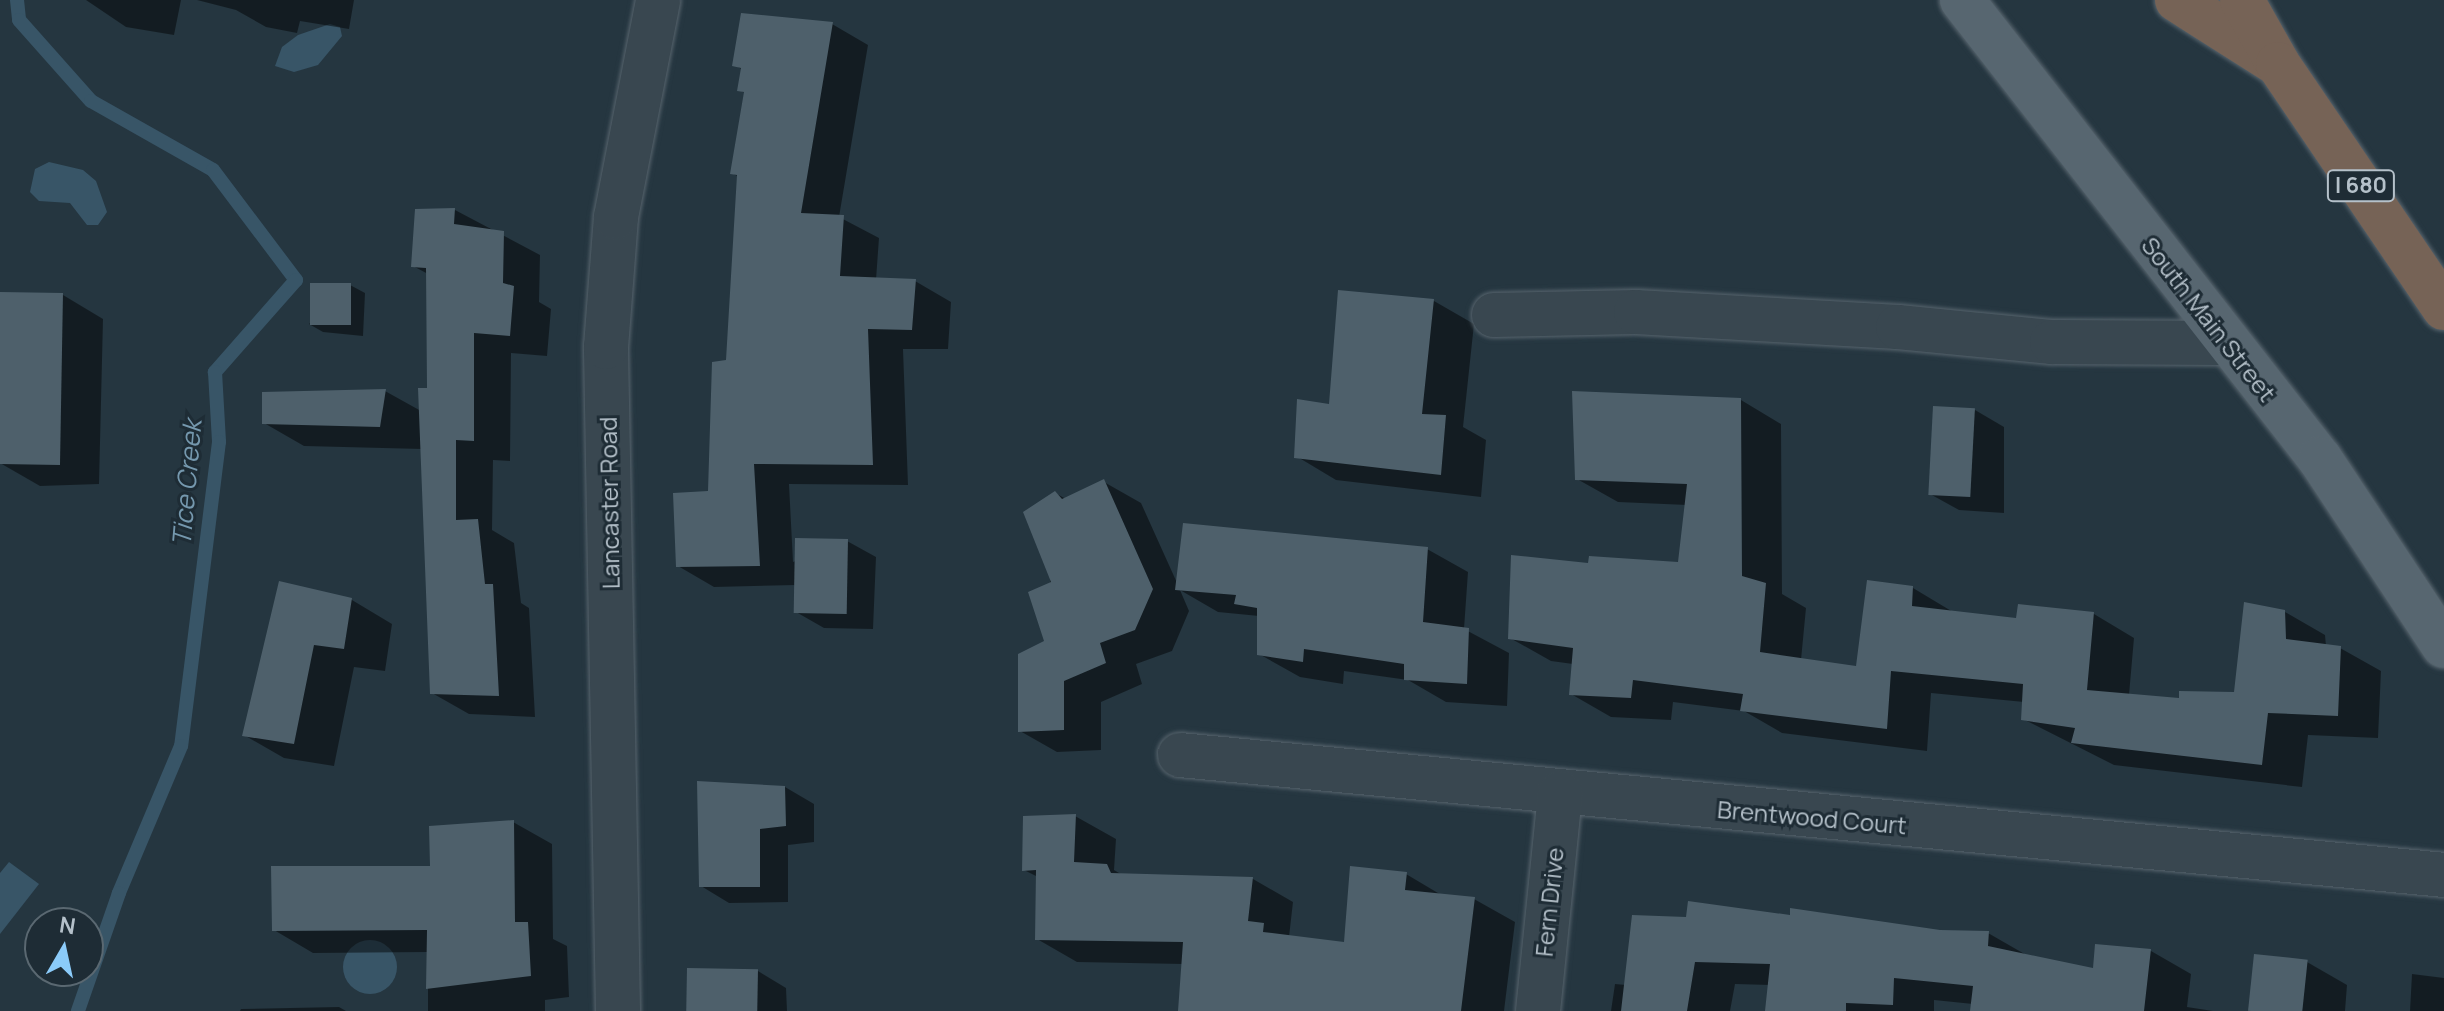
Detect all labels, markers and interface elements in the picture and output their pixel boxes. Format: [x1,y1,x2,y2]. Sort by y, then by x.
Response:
road number: I 680 [2325,168,2397,204]
street label: South Main Street [2136,231,2282,407]
street label: Lancaster Road [593,417,625,589]
water label: Tice Creek [166,418,208,548]
street label: Brentwood Court [1716,794,1908,840]
street label: Fern Drive [1529,846,1569,958]
north arrow [24,907,104,987]
text: N [57,909,78,941]

